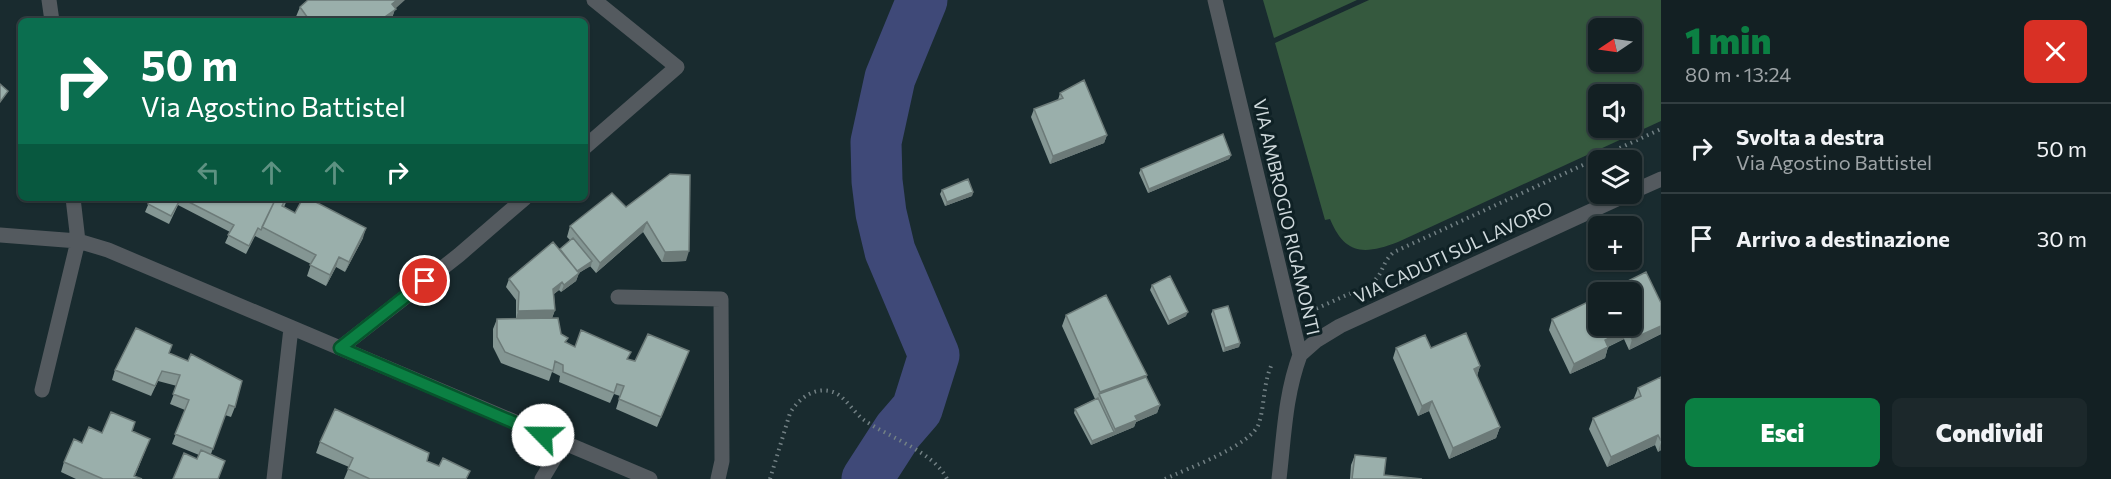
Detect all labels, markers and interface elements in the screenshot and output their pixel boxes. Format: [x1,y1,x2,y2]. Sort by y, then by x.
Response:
text: 1 min [1685,17,1771,61]
north arrow [1588,18,1642,72]
map controls [1588,18,1642,336]
button: close [2024,20,2087,83]
text: 50 m [141,38,238,90]
icon: right [42,42,120,120]
text: 80 m · 13:24 [1685,62,1791,86]
button: sound [1588,84,1642,138]
text: Via Agostino Battistel [141,90,406,123]
street label: VIA AMBROGIO RIGAMONTI [1249,97,1325,337]
text: Svolta a destra [1736,123,1884,150]
icon: right [1685,132,1718,165]
text: 50 m [2037,135,2087,162]
button: layers [1588,150,1642,204]
text: Via Agostino Battistel [1736,150,1932,174]
icon: left [192,156,225,189]
icon: ahead [255,156,288,189]
icon: ahead [318,156,351,189]
icon: right [381,156,414,189]
street label: VIA CADUTI SUL LAVORO [1350,196,1556,308]
button: + [1588,216,1642,270]
icon: arrive [1685,222,1718,255]
text: Arrivo a destinazione [1736,225,1950,252]
text: 30 m [2037,225,2087,252]
pin [399,255,450,306]
icon: arrive [408,264,441,297]
button: − [1588,282,1642,336]
button: Esci [1685,398,1880,467]
button: Condividi [1892,398,2087,467]
position arrow [511,403,575,467]

